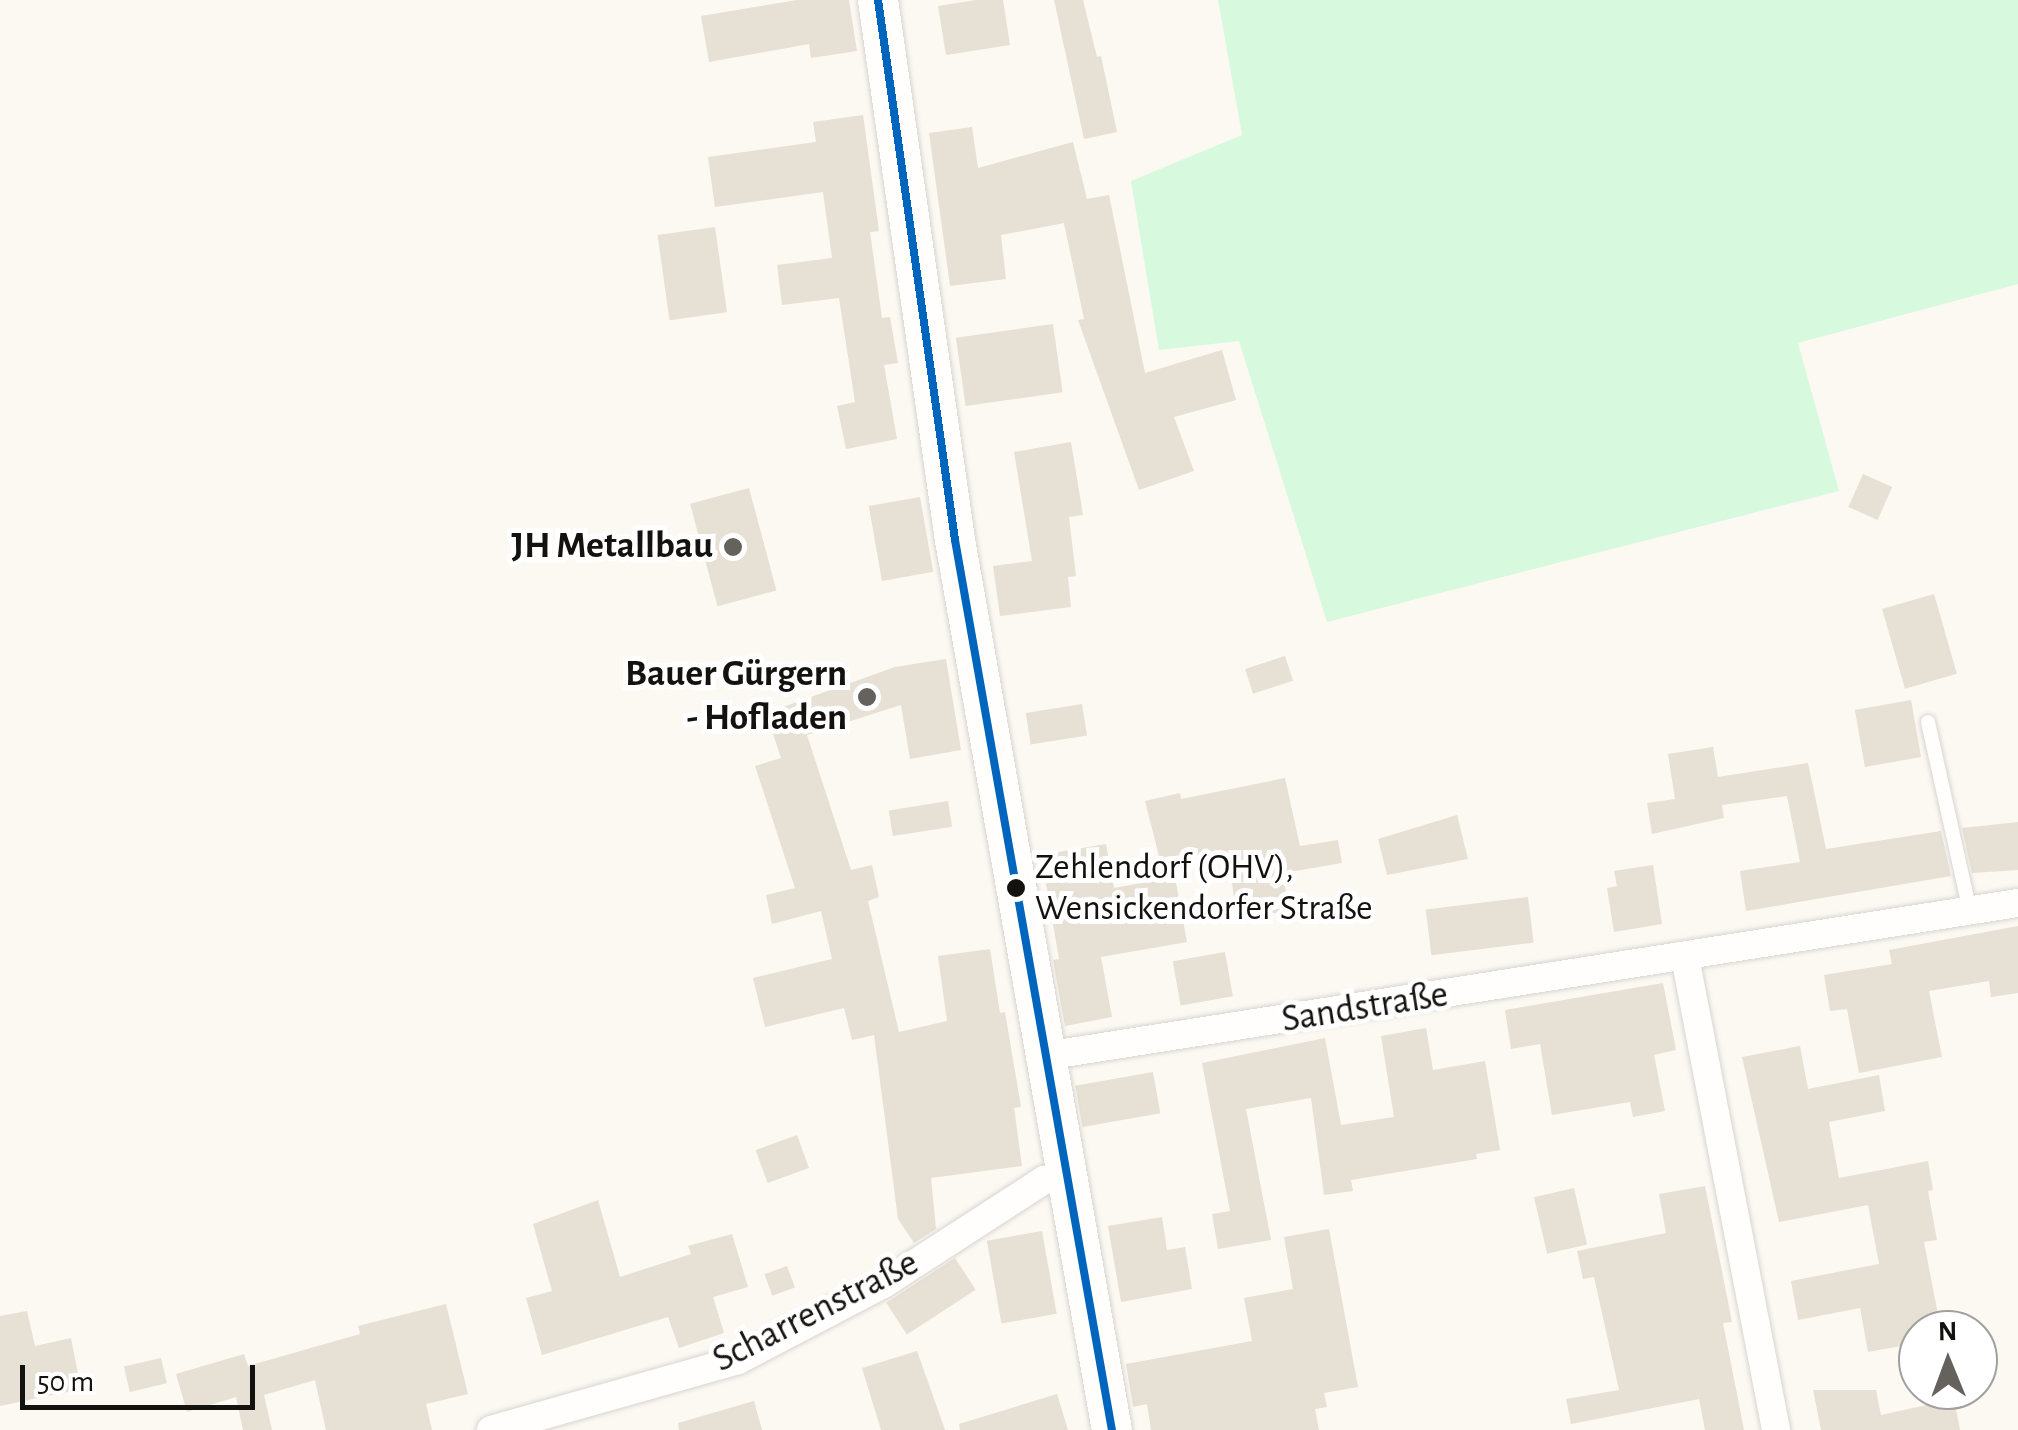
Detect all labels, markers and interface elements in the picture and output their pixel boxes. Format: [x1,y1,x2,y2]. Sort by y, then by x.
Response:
place label: JH Metallbau [511,524,713,570]
marker: JH Metallbau [722,536,744,558]
place label: Bauer Gürgern - Hofladen [625,652,847,742]
marker: Bauer Gürgern - Hofladen [856,686,878,708]
place label: Zehlendorf (OHV), Wensickendorfer Straße [1035,845,1373,930]
marker: Zehlendorf (OHV), Wensickendorfer Straße [1006,878,1026,898]
street label: Sandstraße [1279,972,1451,1044]
street label: Scharrenstraße [706,1241,926,1383]
north arrow [1898,1310,1998,1410]
text: N [1938,1318,1957,1346]
scale bar [25,1345,260,1407]
text: 50 m [37,1367,94,1397]

